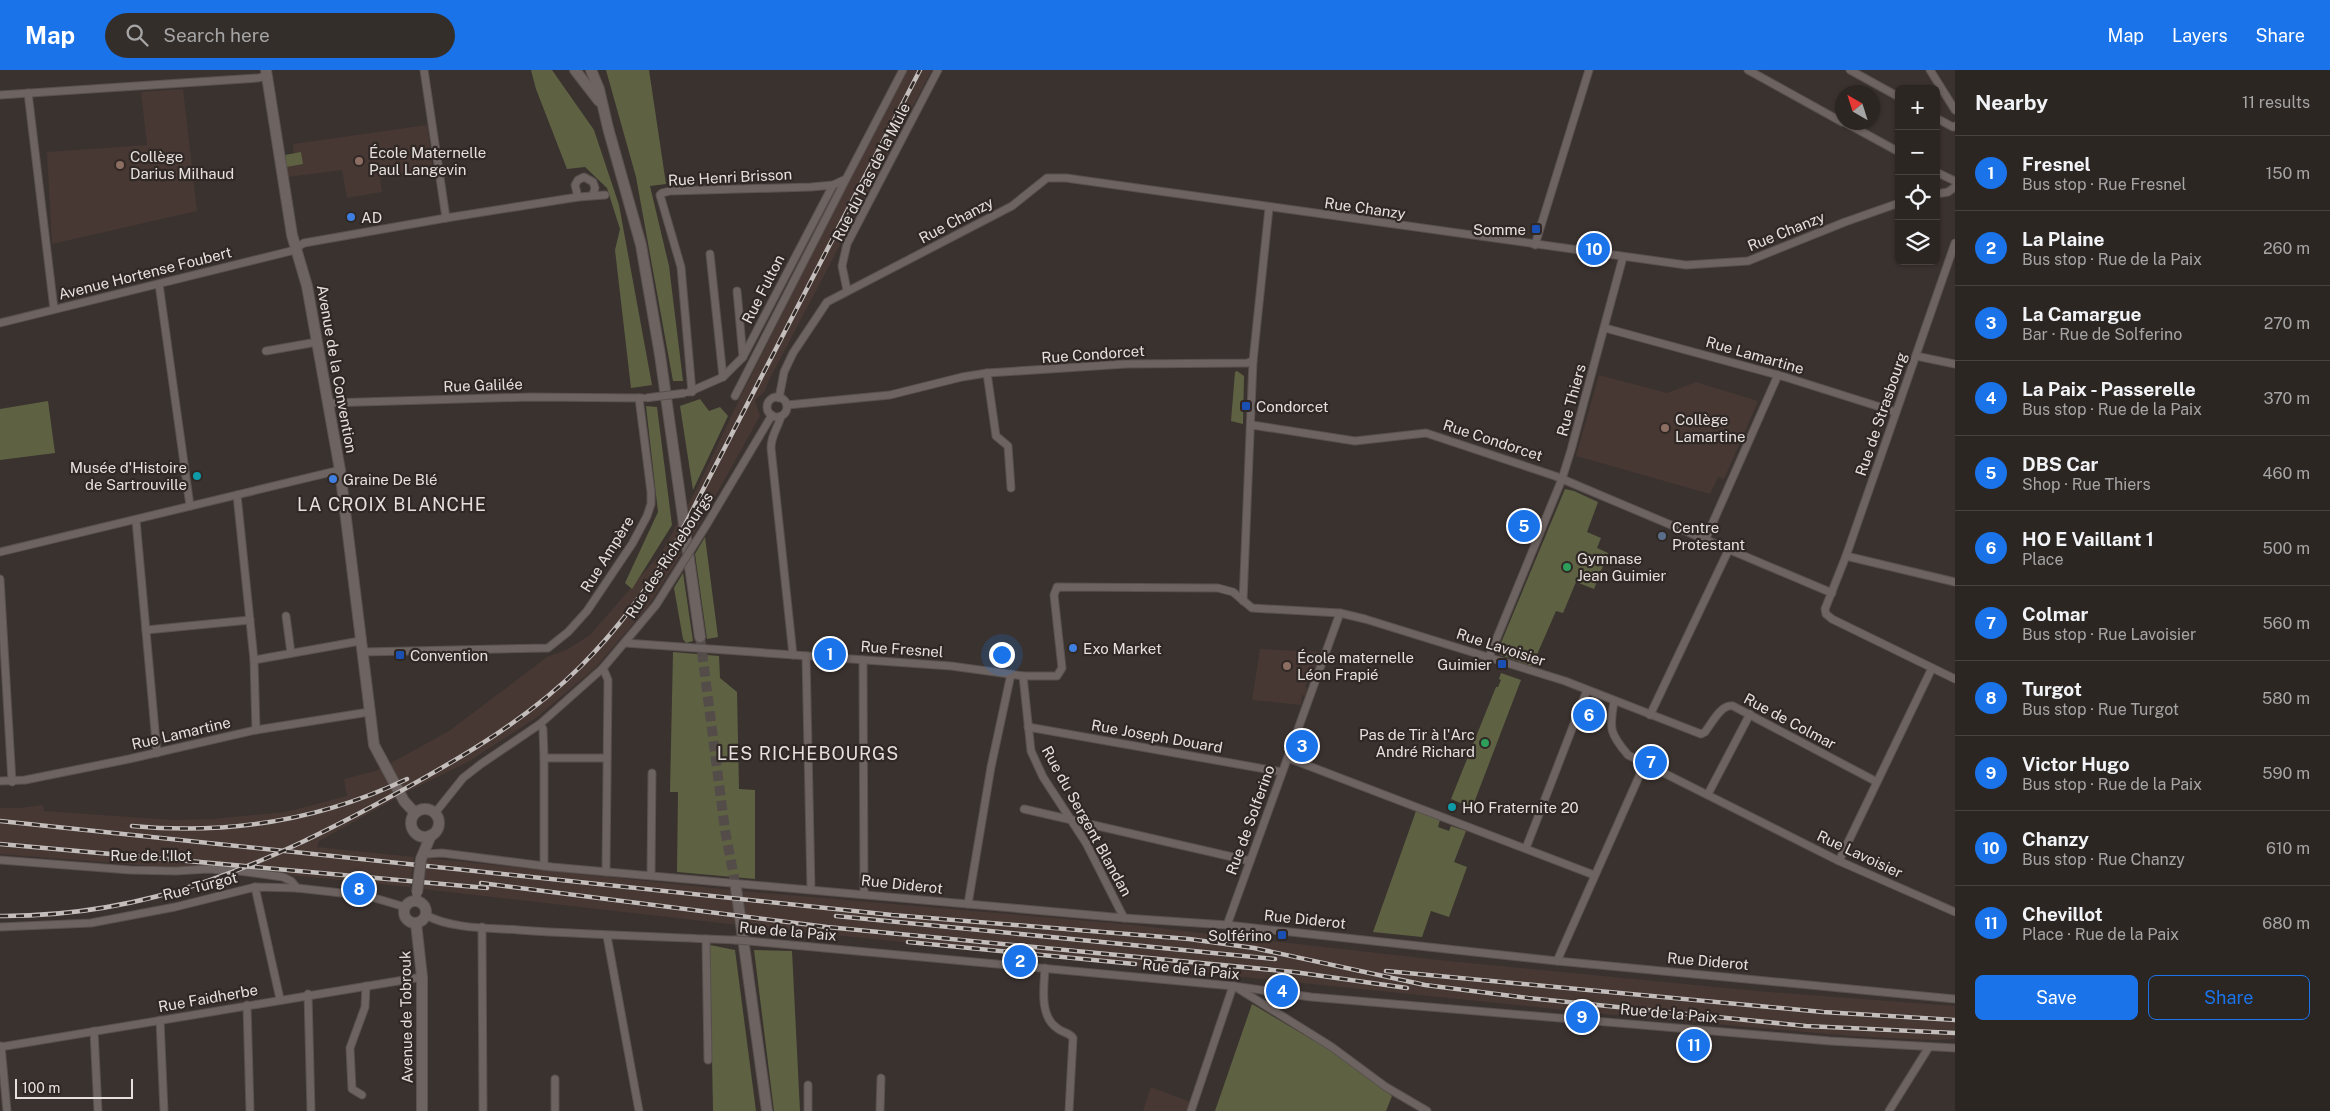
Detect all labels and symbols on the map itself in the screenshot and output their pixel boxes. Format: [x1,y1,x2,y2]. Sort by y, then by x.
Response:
north arrow [1835,85,1880,130]
street label: Rue du Pas de la Mule [829,100,913,244]
place label: École Maternelle Paul Langevin [369,144,486,178]
place label: Collège Darius Milhaud [130,148,234,182]
marker: École Maternelle Paul Langevin [353,155,365,167]
marker: Collège Darius Milhaud [114,159,126,171]
street label: Rue Henri Brisson [667,165,793,189]
street label: Rue Chanzy [916,193,996,247]
street label: Rue Chanzy [1323,194,1407,222]
street label: Rue Chanzy [1745,208,1827,254]
place label: AD [361,209,382,226]
marker: AD [345,211,357,223]
place label: Somme [1473,221,1526,238]
marker: Somme [1530,223,1542,235]
pin: 10 [1578,230,1610,268]
street label: Avenue Hortense Foubert [57,243,233,303]
street label: Rue Fulton [738,252,788,326]
street label: Avenue de la Convention [314,284,360,454]
street label: Rue Lamartine [1704,333,1806,377]
street label: Rue Condorcet [1041,342,1145,366]
street label: Rue de Strasbourg [1852,350,1910,478]
street label: Rue Thiers [1553,362,1589,438]
street label: Rue Galilée [443,375,523,395]
place label: Condorcet [1256,398,1329,415]
marker: Condorcet [1240,400,1252,412]
place label: Collège Lamartine [1675,411,1745,445]
street label: Rue Condorcet [1441,416,1545,464]
marker: Collège Lamartine [1659,422,1671,434]
place label: Musée d'Histoire de Sartrouville [70,459,187,493]
marker: Musée d'Histoire de Sartrouville [191,470,203,482]
place label: Graine De Blé [343,471,438,488]
marker: Graine De Blé [327,473,339,485]
street label: Rue des Richebourgs [622,489,716,621]
district label: LA CROIX BLANCHE [297,494,487,515]
pin: 5 [1508,507,1540,545]
street label: Rue Ampère [577,513,637,595]
place label: Centre Protestant [1672,519,1745,553]
marker: Centre Protestant [1656,530,1668,542]
place label: Gymnase Jean Guimier [1577,550,1667,584]
marker: Gymnase Jean Guimier [1561,561,1573,573]
street label: Rue Lavoisier [1454,625,1548,669]
pin: 1 [814,635,846,673]
street label: Rue Fresnel [860,638,944,660]
place label: Exo Market [1083,640,1162,657]
your location [989,642,1015,668]
marker: Exo Market [1067,642,1079,654]
place label: Convention [410,647,488,664]
marker: Convention [394,649,406,661]
place label: École maternelle Léon Frapié [1297,649,1414,683]
place label: Guimier [1437,656,1492,673]
marker: Guimier [1496,658,1508,670]
marker: École maternelle Léon Frapié [1281,660,1293,672]
street label: Rue de Colmar [1741,690,1839,752]
pin: 6 [1573,696,1605,734]
street label: Rue Lamartine [130,713,232,753]
street label: Rue Joseph Douard [1090,716,1224,756]
place label: Pas de Tir à l'Arc André Richard [1359,726,1475,760]
pin: 3 [1286,727,1318,765]
marker: Pas de Tir à l'Arc André Richard [1479,737,1491,749]
district label: LES RICHEBOURGS [717,743,899,764]
street label: Rue du Sergent Blandan [1039,743,1135,899]
pin: 7 [1635,743,1667,781]
street label: Rue de Solferino [1222,763,1278,877]
place label: HO Fraternite 20 [1462,799,1579,816]
marker: HO Fraternite 20 [1446,801,1458,813]
street label: Rue Lavoisier [1814,827,1906,881]
street label: Rue de l'Ilot [110,847,192,864]
street label: Rue Turgot [161,868,239,903]
pin: 8 [343,870,375,908]
street label: Rue Diderot [860,871,944,897]
street label: Rue Diderot [1263,906,1347,932]
street label: Rue de la Paix [739,918,837,944]
place label: Solférino [1208,927,1272,944]
marker: Solférino [1276,929,1288,941]
pin: 2 [1004,942,1036,980]
street label: Rue Diderot [1666,949,1750,973]
street label: Avenue de Tobrouk [396,951,416,1083]
street label: Rue de la Paix [1141,955,1241,983]
pin: 4 [1266,972,1298,1010]
street label: Rue Faidherbe [157,981,259,1015]
pin: 9 [1566,998,1598,1036]
street label: Rue de la Paix [1620,1000,1718,1026]
pin: 11 [1678,1026,1710,1064]
scale bar [15,1076,132,1099]

